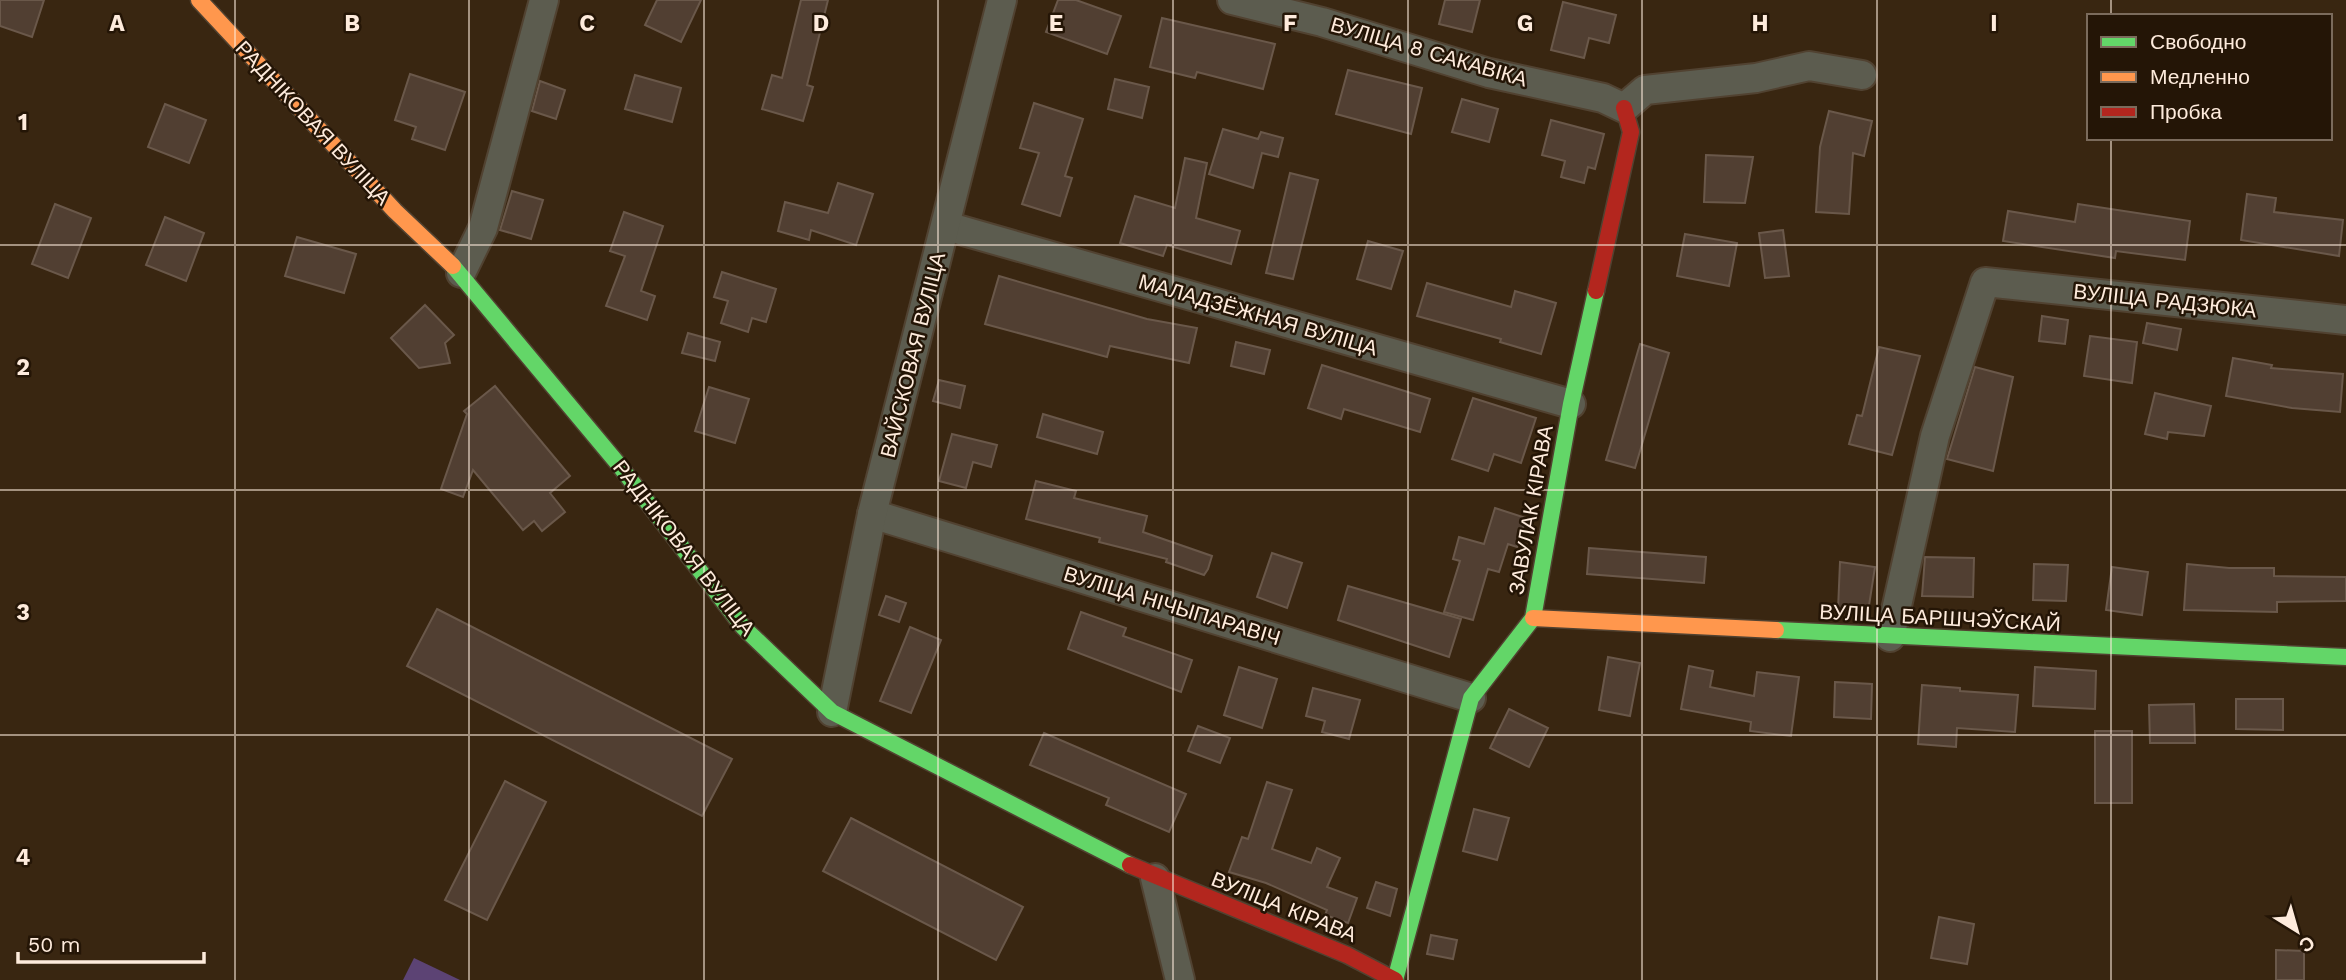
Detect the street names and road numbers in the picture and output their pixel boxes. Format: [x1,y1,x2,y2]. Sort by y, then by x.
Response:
street label: ВУЛІЦА 8 САКАВІКА [1328,11,1530,92]
street label: РАДНІКОВАЯ ВУЛІЦА [231,35,396,210]
street label: ВАЙСКОВАЯ ВУЛІЦА [875,250,950,460]
street label: МАЛАДЗЁЖНАЯ ВУЛІЦА [1136,268,1380,361]
street label: ВУЛІЦА РАДЗЮКА [2072,278,2258,323]
street label: ЗАВУЛАК КІРАВА [1503,423,1558,597]
street label: РАДНІКОВАЯ ВУЛІЦА [608,455,761,640]
street label: ВУЛІЦА НІЧЫПАРАВІЧ [1061,561,1284,650]
street label: ВУЛІЦА БАРШЧЭЎСКАЙ [1819,599,2061,636]
street label: ВУЛІЦА КІРАВА [1208,866,1360,947]

